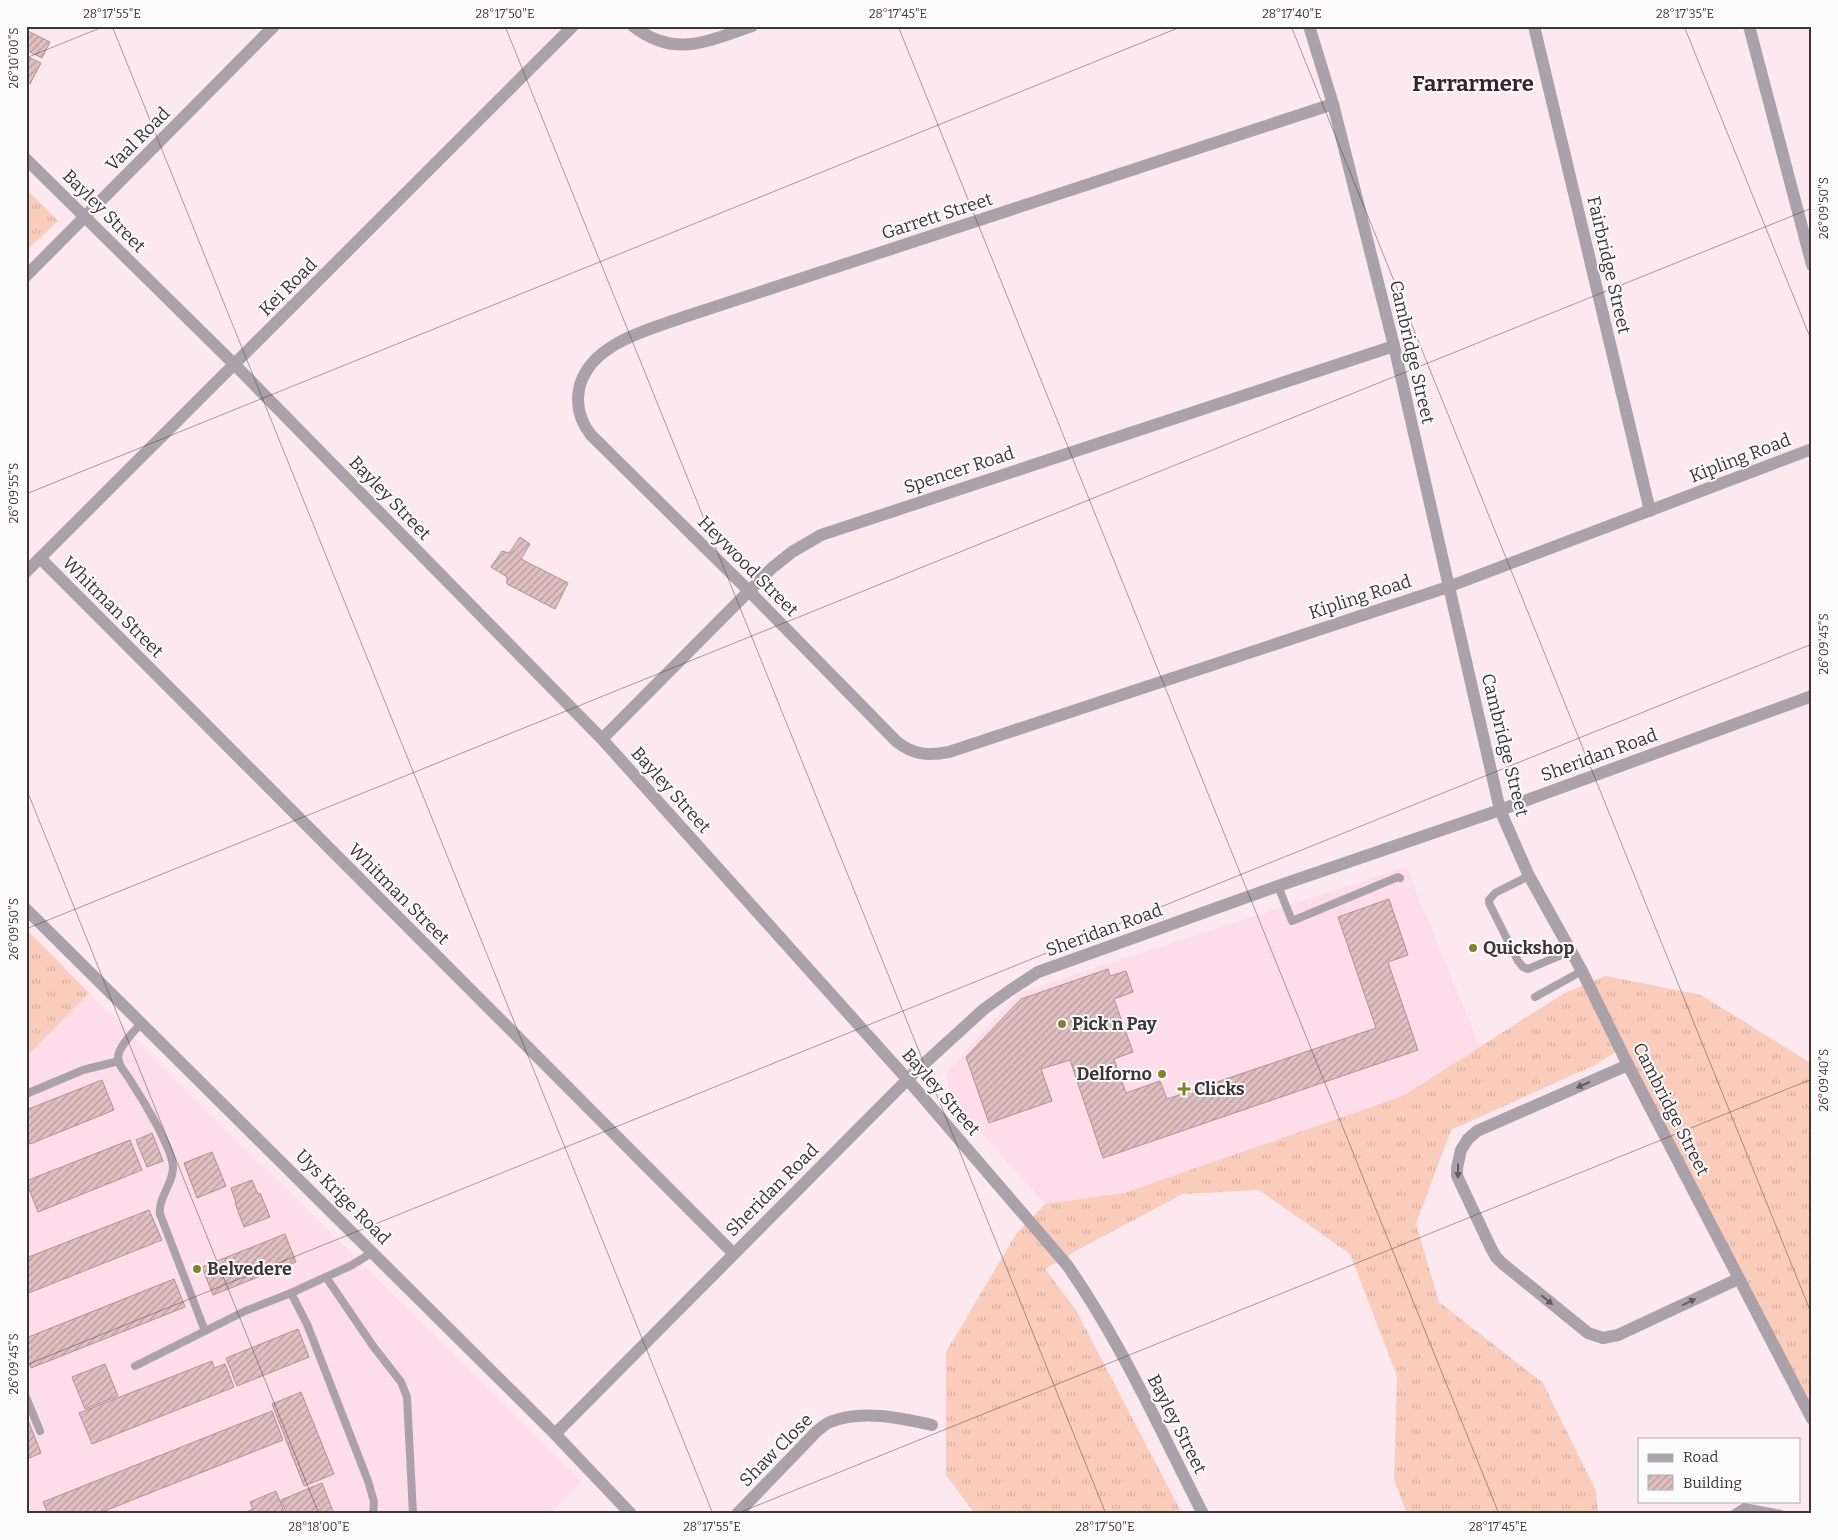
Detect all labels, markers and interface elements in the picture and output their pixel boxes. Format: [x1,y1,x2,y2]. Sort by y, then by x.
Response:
text: 28°17'55"E [83,7,141,21]
text: 28°17'50"E [476,7,534,21]
text: 28°17'45"E [869,7,927,21]
text: 28°17'40"E [1262,7,1322,21]
text: 28°17'35"E [1656,7,1714,21]
text: 26°10'00"S [7,27,21,89]
district label: Farrarmere [1412,70,1534,97]
street label: Vaal Road [101,102,175,176]
street label: Bayley Street [58,165,150,257]
text: 26°09'50"S [1817,177,1831,239]
street label: Garrett Street [879,188,996,244]
street label: Fairbridge Street [1582,194,1636,336]
street label: Kei Road [254,253,322,321]
street label: Cambridge Street [1385,278,1439,426]
street label: Kipling Road [1686,429,1794,487]
street label: Spencer Road [901,442,1017,498]
street label: Bayley Street [344,451,436,545]
text: 26°09'55"S [7,463,21,523]
street label: Heywood Street [693,511,803,621]
street label: Whitman Street [58,552,169,663]
street label: Kipling Road [1306,570,1414,624]
text: 26°09'45"S [1817,613,1831,675]
street label: Cambridge Street [1477,671,1534,819]
street label: Sheridan Road [1538,724,1661,786]
street label: Bayley Street [627,742,716,838]
street label: Whitman Street [344,839,455,950]
text: 26°09'50"S [7,898,21,960]
street label: Sheridan Road [1043,899,1166,961]
place label: Quickshop [1483,937,1574,959]
marker: Quickshop [1467,942,1479,954]
place label: Pick n Pay [1072,1013,1158,1035]
marker: Pick n Pay [1056,1018,1068,1030]
street label: Cambridge Street [1628,1039,1714,1180]
street label: Bayley Street [897,1044,985,1140]
text: 26°09'40"S [1817,1049,1831,1111]
place label: Delforno [1077,1063,1152,1085]
marker: Delforno [1156,1068,1168,1080]
place label: Clicks [1194,1078,1245,1100]
one-way arrow [1576,1081,1591,1089]
marker: Clicks [1178,1083,1190,1095]
street label: Sheridan Road [721,1139,823,1241]
street label: Uys Krige Road [291,1145,395,1249]
one-way arrow [1454,1163,1462,1179]
place label: Belvedere [207,1258,292,1280]
marker: Belvedere [191,1263,203,1275]
one-way arrow [1541,1294,1554,1305]
one-way arrow [1682,1298,1697,1306]
text: 26°09'45"S [7,1333,21,1395]
street label: Bayley Street [1143,1371,1212,1478]
street label: Shaw Close [735,1409,817,1491]
legend [1638,1438,1800,1502]
text: Road [1683,1448,1718,1466]
text: Building [1683,1474,1742,1492]
text: 28°18'00"E [288,1520,350,1534]
text: 28°17'55"E [683,1520,741,1534]
text: 28°17'50"E [1076,1520,1134,1534]
text: 28°17'45"E [1469,1520,1527,1534]

